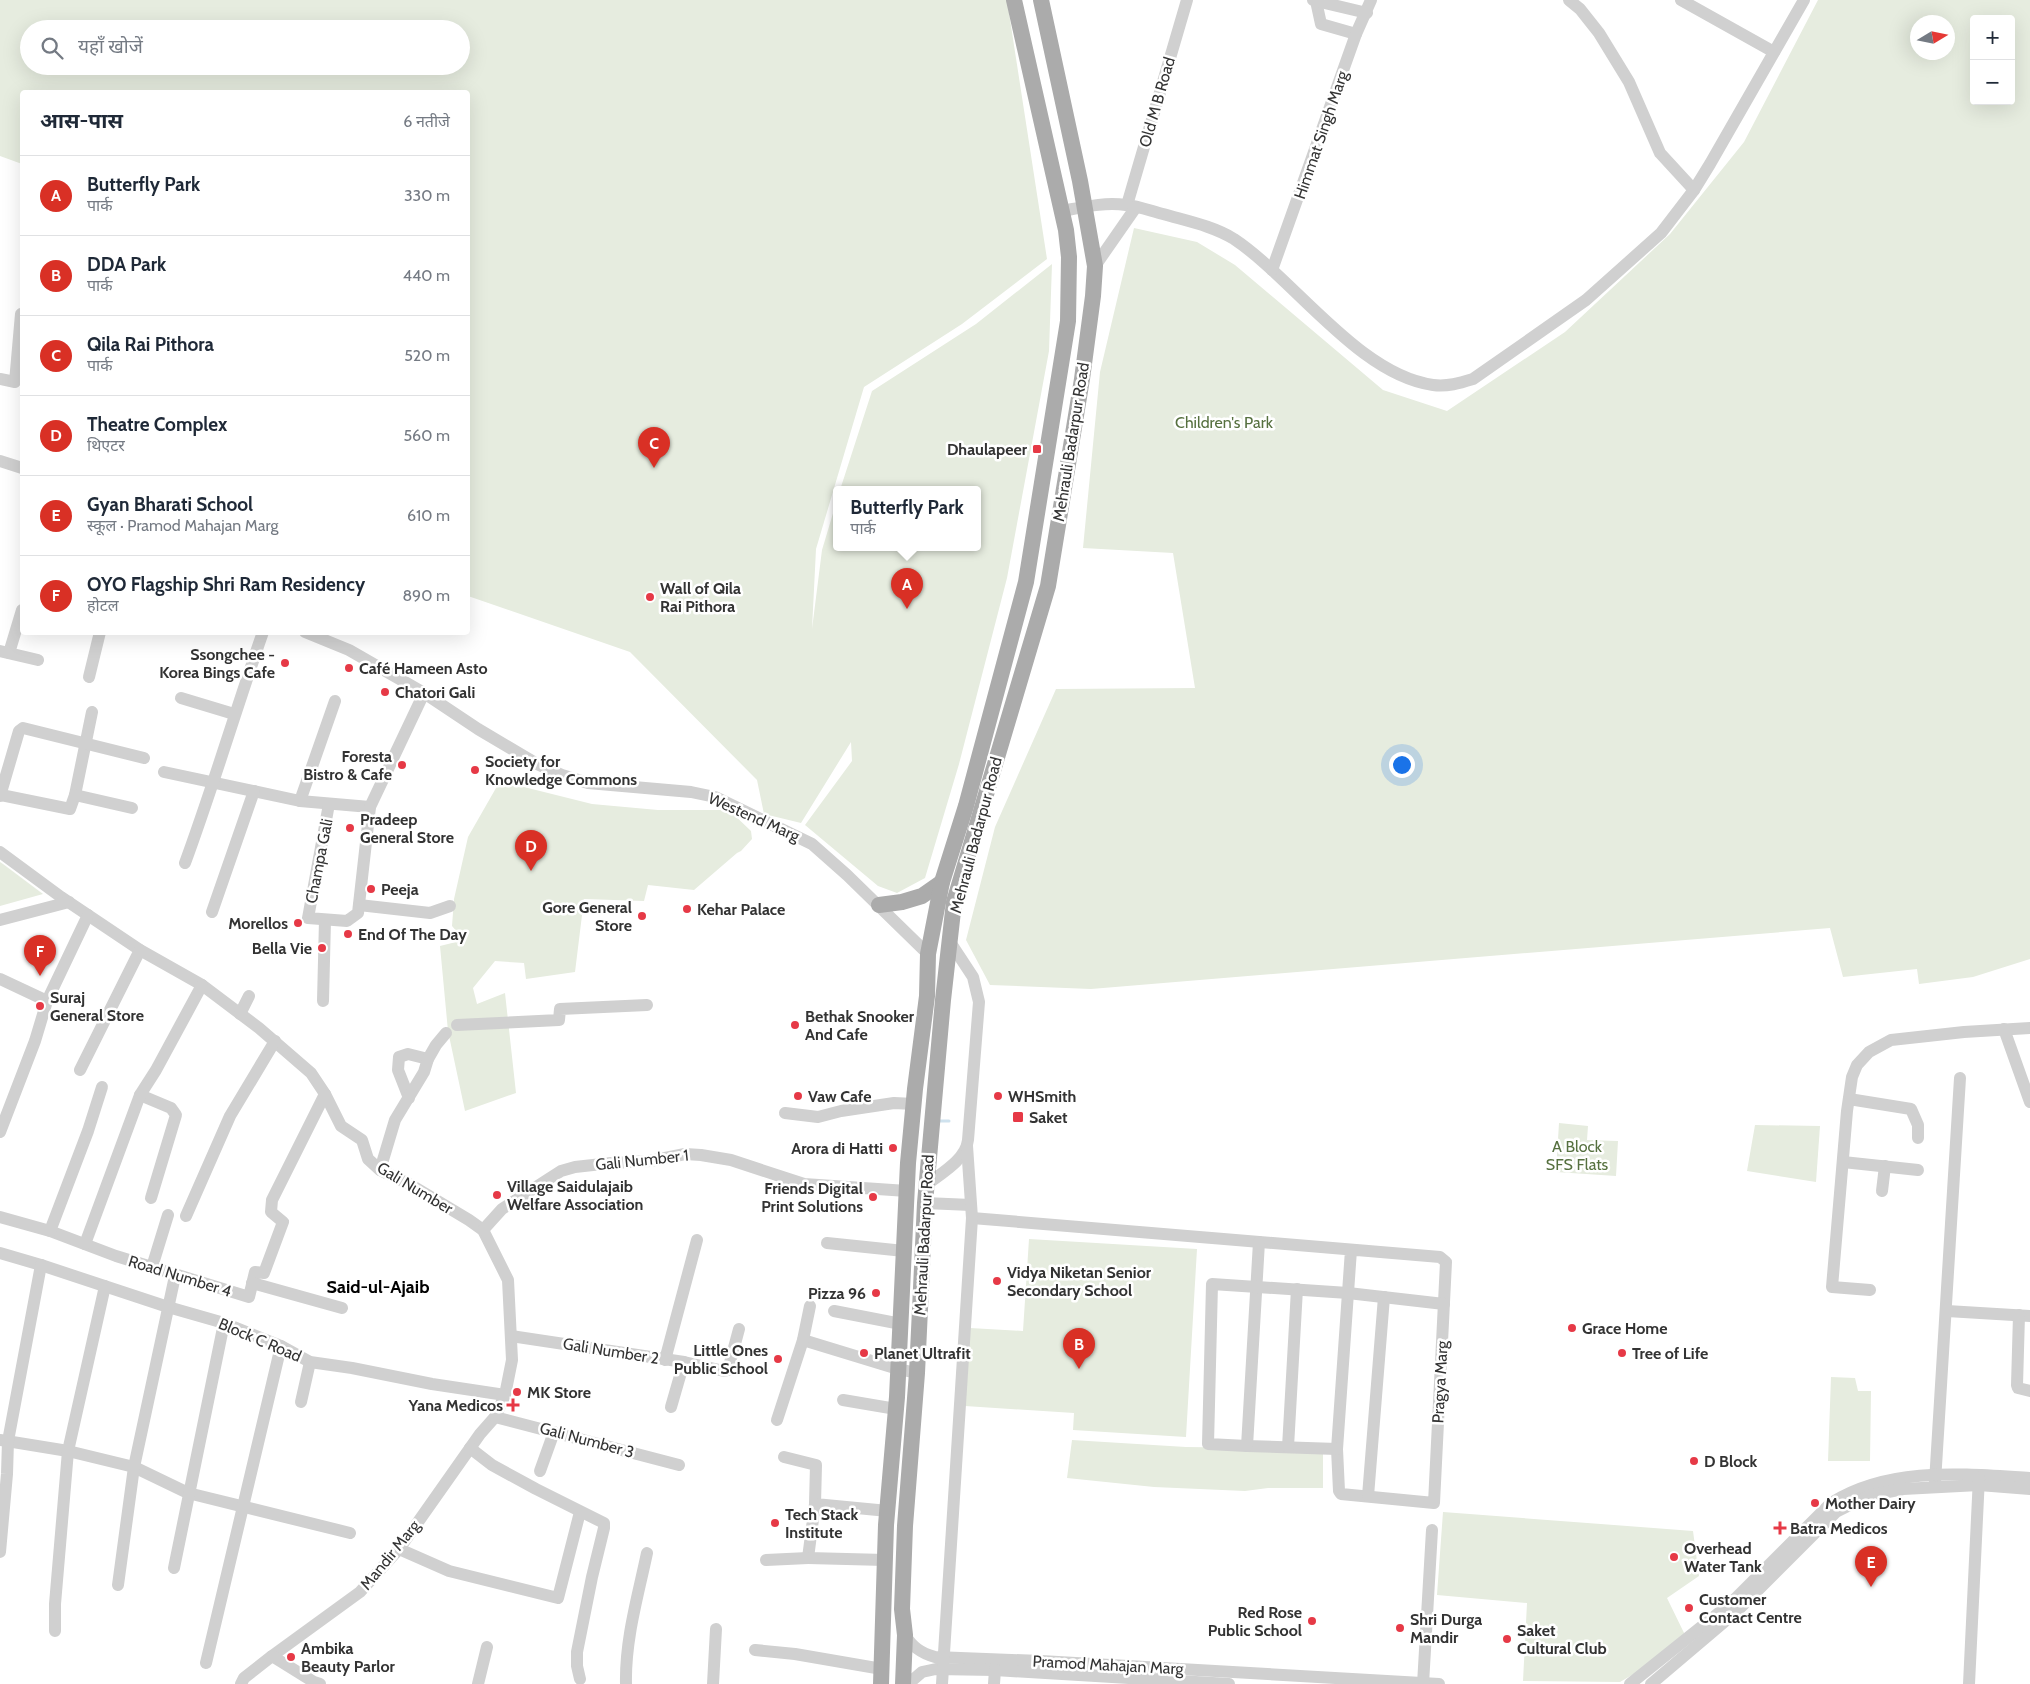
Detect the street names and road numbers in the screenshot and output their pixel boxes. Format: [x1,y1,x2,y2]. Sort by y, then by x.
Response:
street label: Old M B Road [1135,55,1179,149]
street label: Himmat Singh Marg [1290,67,1352,202]
street label: Mehrauli Badarpur Road [1049,361,1093,523]
street label: Mehrauli Badarpur Road [946,755,1006,915]
street label: Westend Marg [705,788,803,846]
street label: Champa Gali [301,817,337,905]
street label: Gali Number 1 [594,1146,690,1174]
street label: Mehrauli Badarpur Road [910,1154,938,1316]
street label: Gali Number [374,1158,457,1218]
street label: Road Number 4 [126,1251,234,1301]
street label: Block C Road [216,1314,304,1366]
street label: Gali Number 2 [562,1334,660,1368]
street label: Pragya Marg [1428,1339,1452,1424]
street label: Gali Number 3 [538,1418,636,1462]
street label: Mandir Marg [356,1516,424,1594]
street label: Pramod Mahajan Marg [1032,1652,1185,1678]

